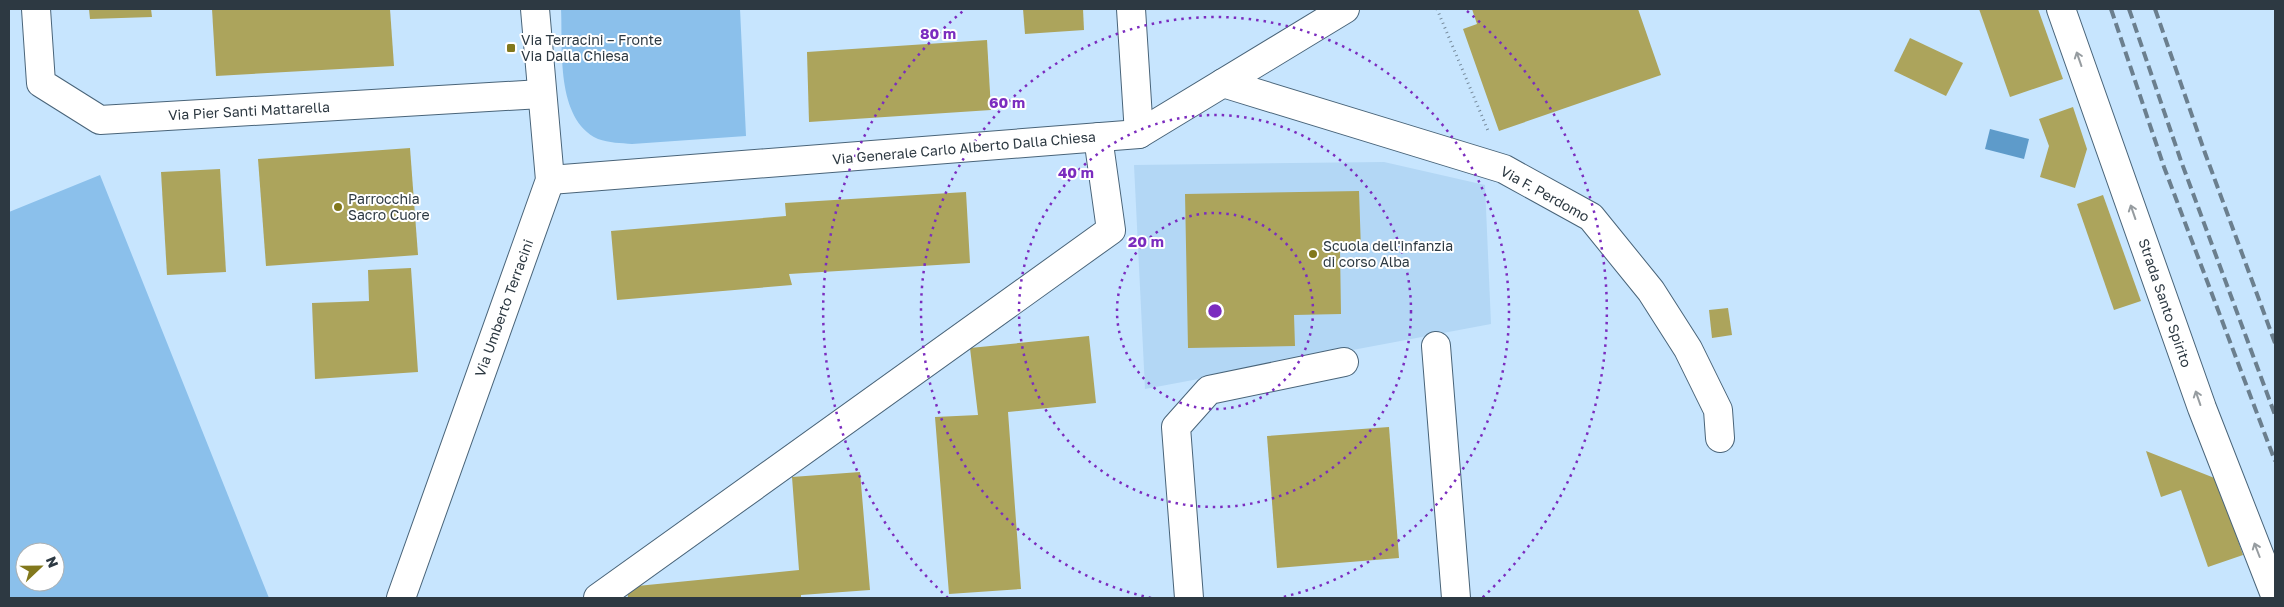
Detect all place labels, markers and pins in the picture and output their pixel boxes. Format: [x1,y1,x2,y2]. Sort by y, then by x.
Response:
place label: Via Terracini – Fronte Via Dalla Chiesa [521,31,662,64]
marker: Via Terracini – Fronte Via Dalla Chiesa [505,42,517,54]
place label: Parrocchia Sacro Cuore [348,190,430,223]
marker: Parrocchia Sacro Cuore [332,201,344,213]
place label: Scuola dell'infanzia di corso Alba [1323,237,1453,270]
marker: Scuola dell'infanzia di corso Alba [1307,248,1319,260]
centre of rings [1206,302,1224,320]

